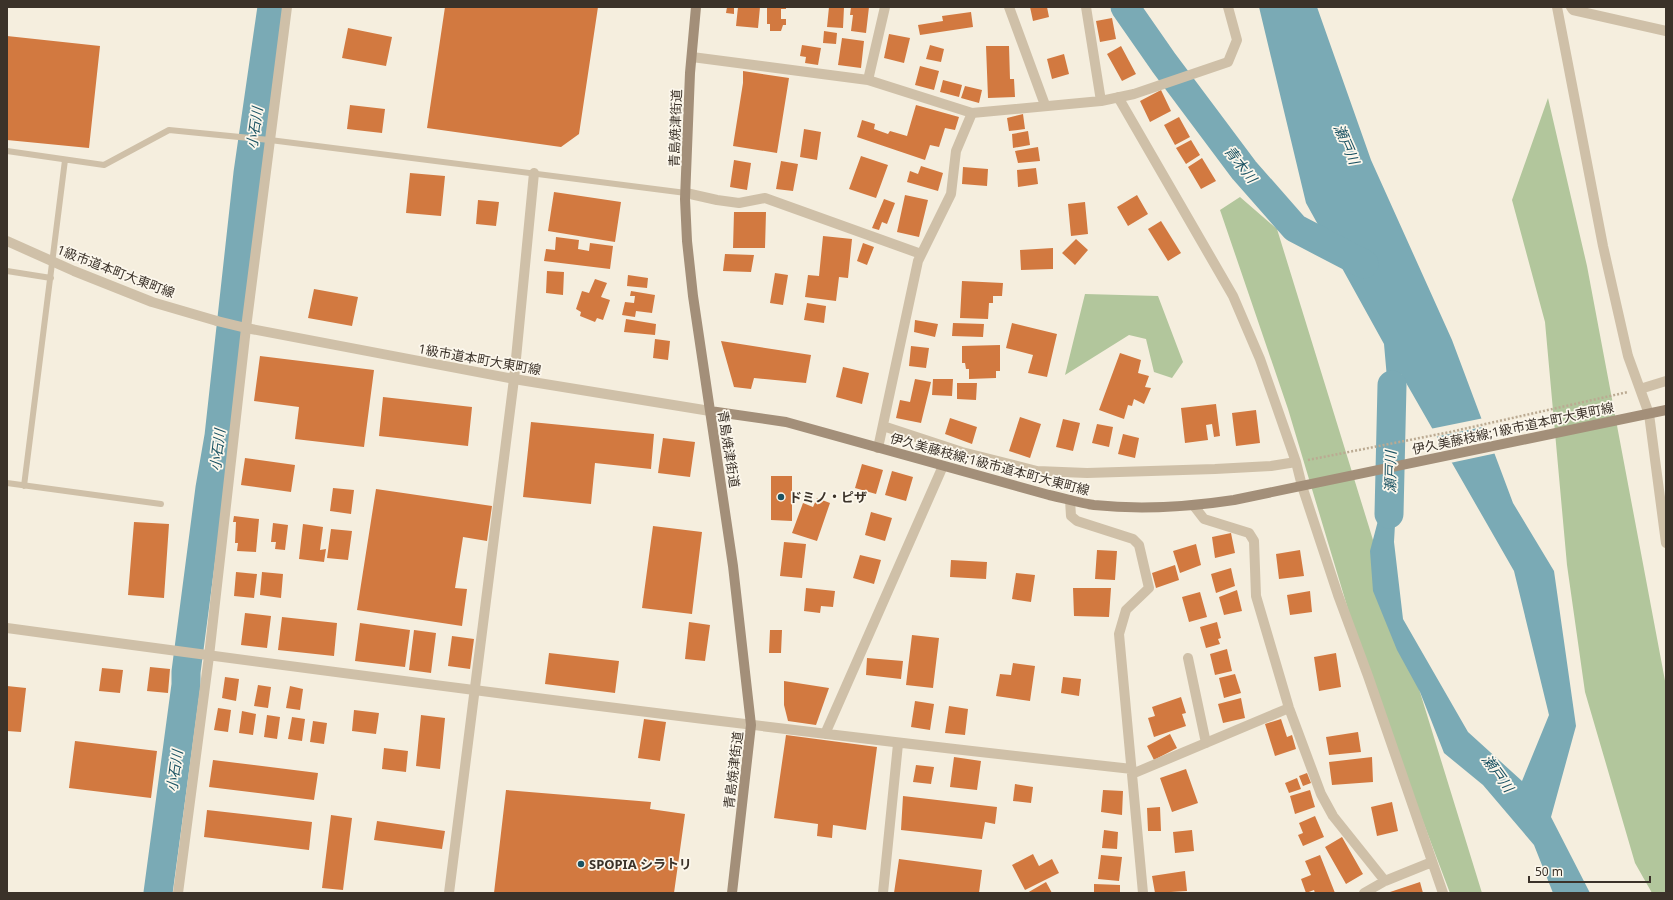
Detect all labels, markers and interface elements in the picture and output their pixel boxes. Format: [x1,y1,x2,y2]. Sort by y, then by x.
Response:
street label: 青島焼津街道 [665,89,685,167]
water label: 小石川 [242,104,267,150]
water label: 瀬戸川 [1330,121,1365,169]
water label: 青木川 [1221,142,1263,188]
street label: 1級市道本町大東町線 [55,240,177,302]
street label: 1級市道本町大東町線 [417,339,543,379]
street label: 伊久美藤枝線;1級市道本町大東町線 [1410,398,1616,458]
street label: 青島焼津街道 [714,409,744,489]
water label: 小石川 [205,426,229,472]
street label: 伊久美藤枝線;1級市道本町大東町線 [888,429,1092,499]
water label: 瀬戸川 [1380,449,1400,493]
place label: ドミノ・ピザ [789,488,867,506]
marker: ドミノ・ピザ [776,492,786,502]
street label: 青島焼津街道 [719,730,747,810]
water label: 小石川 [162,747,187,793]
water label: 瀬戸川 [1478,750,1519,797]
place label: SPOPIA シラトリ [589,855,692,873]
scale bar [1529,858,1650,884]
marker: SPOPIA シラトリ [576,859,586,869]
text: 50 m [1535,863,1563,880]

